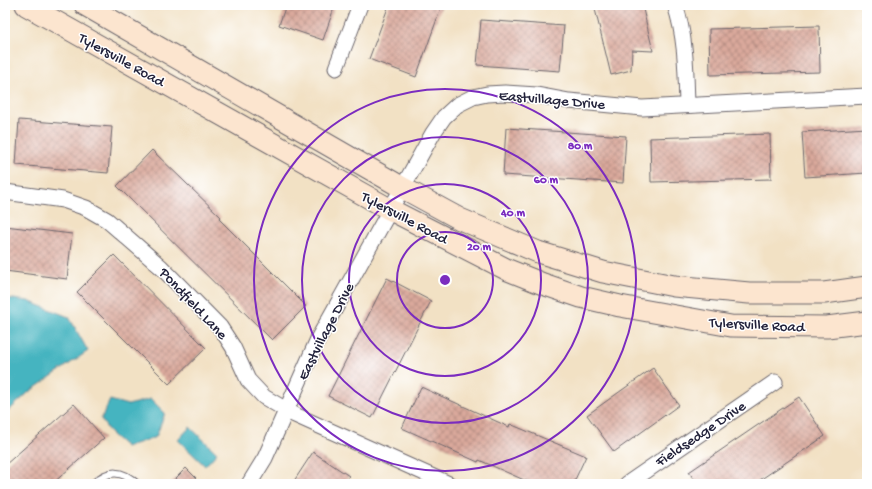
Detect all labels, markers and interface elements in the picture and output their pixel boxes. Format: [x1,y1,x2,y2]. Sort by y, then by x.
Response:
street label: Tylersville Road [74,29,168,92]
street label: Eastvillage Drive [498,87,606,115]
text: 80 m [568,140,593,154]
text: 60 m [534,174,559,188]
street label: Tylersville Road [357,188,452,250]
text: 40 m [500,207,525,221]
text: 20 m [467,241,492,255]
street label: Pondfield Lane [154,264,231,344]
centre of rings [438,273,452,287]
street label: Eastvillage Drive [295,280,359,384]
street label: Tylersville Road [708,314,806,338]
street label: Fieldsedge Drive [652,398,750,472]

